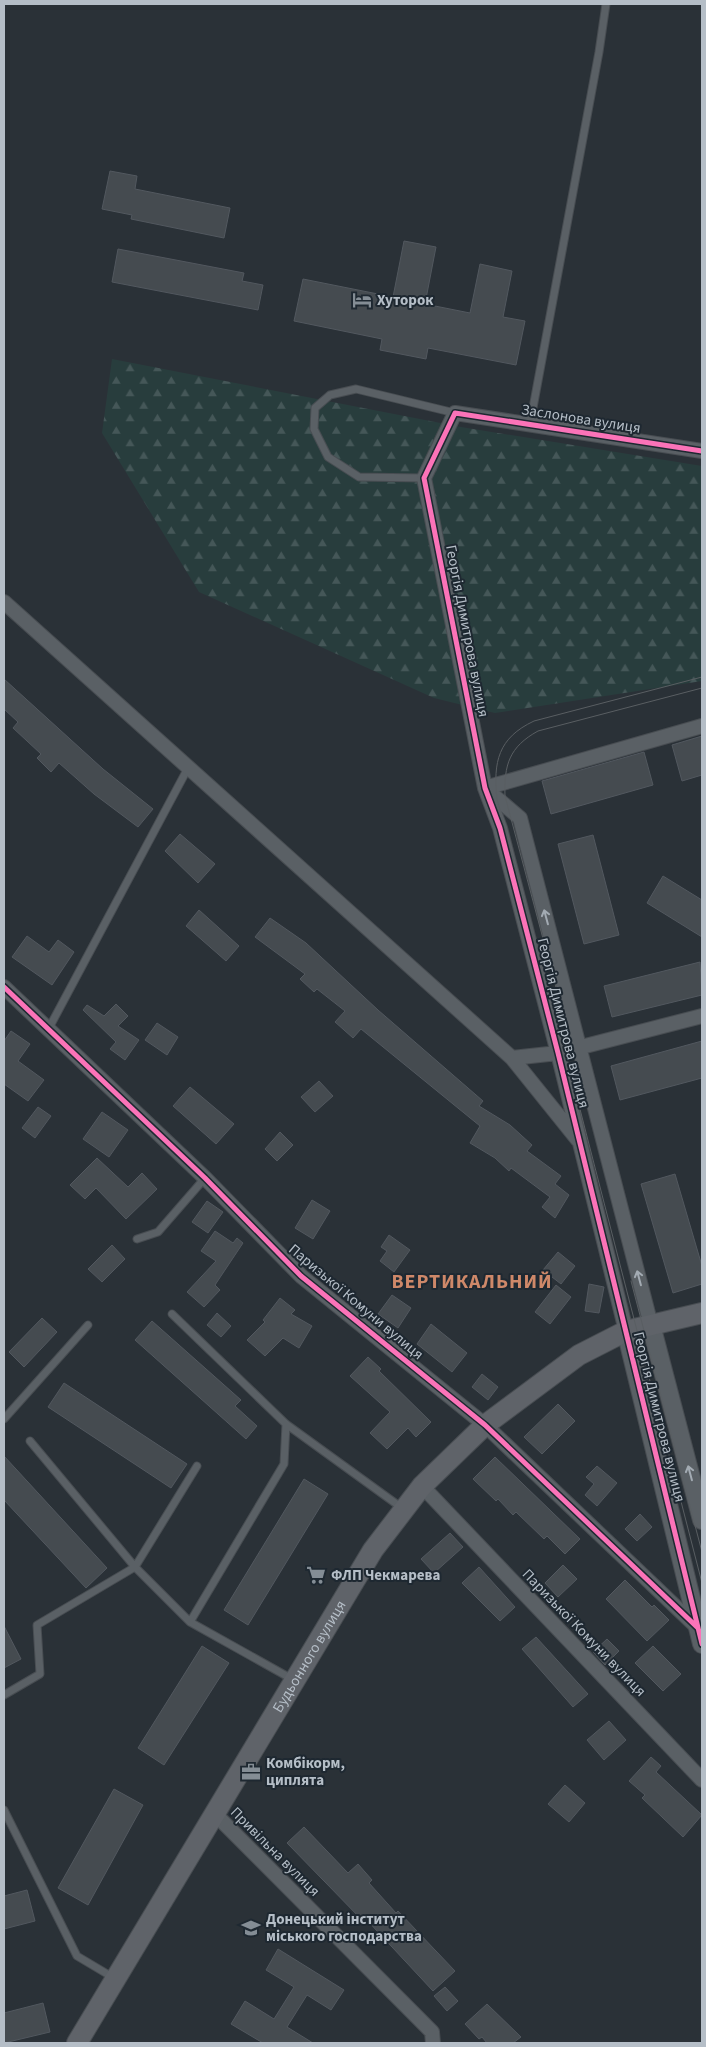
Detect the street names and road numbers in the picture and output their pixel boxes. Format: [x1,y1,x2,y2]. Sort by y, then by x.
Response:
street label: Заслонова вулиця [520,399,642,439]
street label: Георгія Димитрова вулиця [440,543,494,719]
street label: Георгія Димитрова вулиця [532,936,594,1110]
street label: Паризької Комуни вулиця [284,1239,428,1365]
street label: Георгія Димитрова вулиця [628,1330,690,1504]
street label: Паризької Комуни вулиця [517,1564,651,1702]
street label: Будьонного вулиця [267,1596,351,1716]
street label: Привільна вулиця [225,1802,325,1902]

